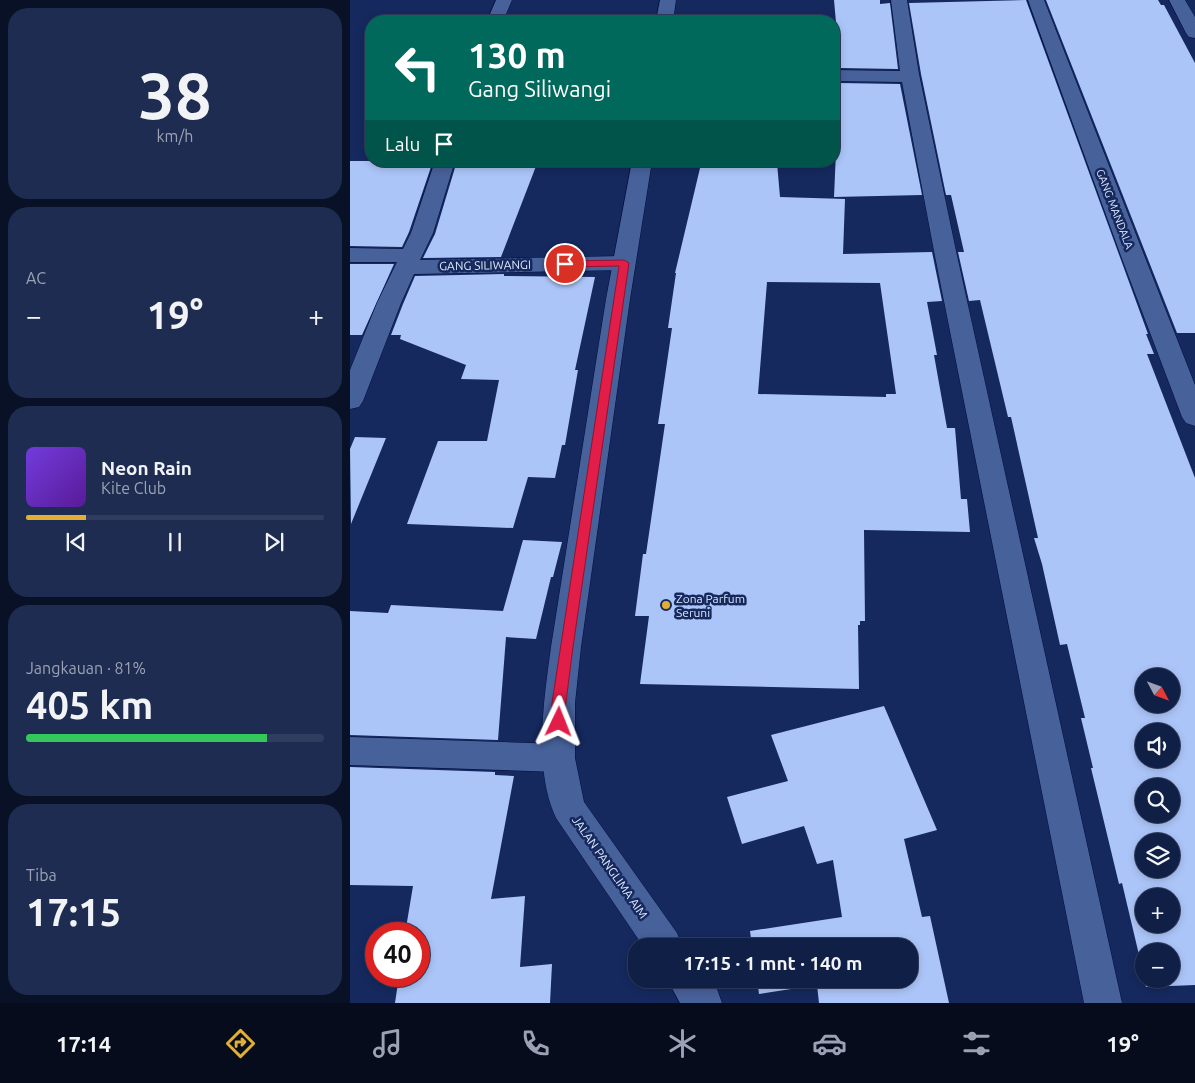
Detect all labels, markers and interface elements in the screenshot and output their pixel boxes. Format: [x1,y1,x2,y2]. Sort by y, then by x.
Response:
icon: left [385,35,450,100]
text: 130 m [468,35,566,75]
text: 38 [138,58,212,131]
text: Gang Siliwangi [468,76,611,101]
text: km/h [157,127,193,145]
icon: arrive [430,130,458,158]
text: Lalu [385,133,420,155]
street label: GANG MANDALA [1094,167,1136,251]
pin [544,243,586,285]
icon: arrive [551,250,579,278]
street label: GANG SILIWANGI [439,258,531,272]
text: AC [26,269,46,287]
text: 19° [147,294,203,336]
text: − [26,300,42,331]
text: + [308,300,324,331]
text: Neon Rain [101,457,192,479]
text: Kite Club [101,479,166,497]
icon: previous [62,528,90,556]
icon: pause [161,528,189,556]
icon: next [260,528,288,556]
place label: Zona Parfum Seruni [676,592,745,619]
marker: Zona Parfum Seruni [660,599,672,611]
text: Jangkauan · 81% [26,659,146,677]
north arrow [1135,668,1180,712]
map controls [1135,668,1180,988]
text: 405 km [26,684,153,726]
position arrow [532,695,584,747]
button: sound [1135,723,1180,768]
button: search [1135,778,1180,823]
street label: JALAN PANGLIMA AIM [570,813,650,921]
button: layers [1135,833,1180,878]
text: Tiba [26,866,57,884]
button: + [1135,888,1180,933]
text: 17:15 [26,891,121,933]
speed limit sign: 40 [365,922,430,987]
button: − [1135,943,1180,988]
text: 17:15 · 1 mnt · 140 m [684,952,862,974]
icon: directions [223,1026,258,1061]
icon: music [370,1026,405,1061]
icon: phone [518,1026,553,1061]
icon: climate [665,1026,700,1061]
icon: car [812,1026,847,1061]
icon: filters [959,1026,994,1061]
text: 17:14 [56,1031,111,1056]
text: 19° [1106,1031,1139,1056]

